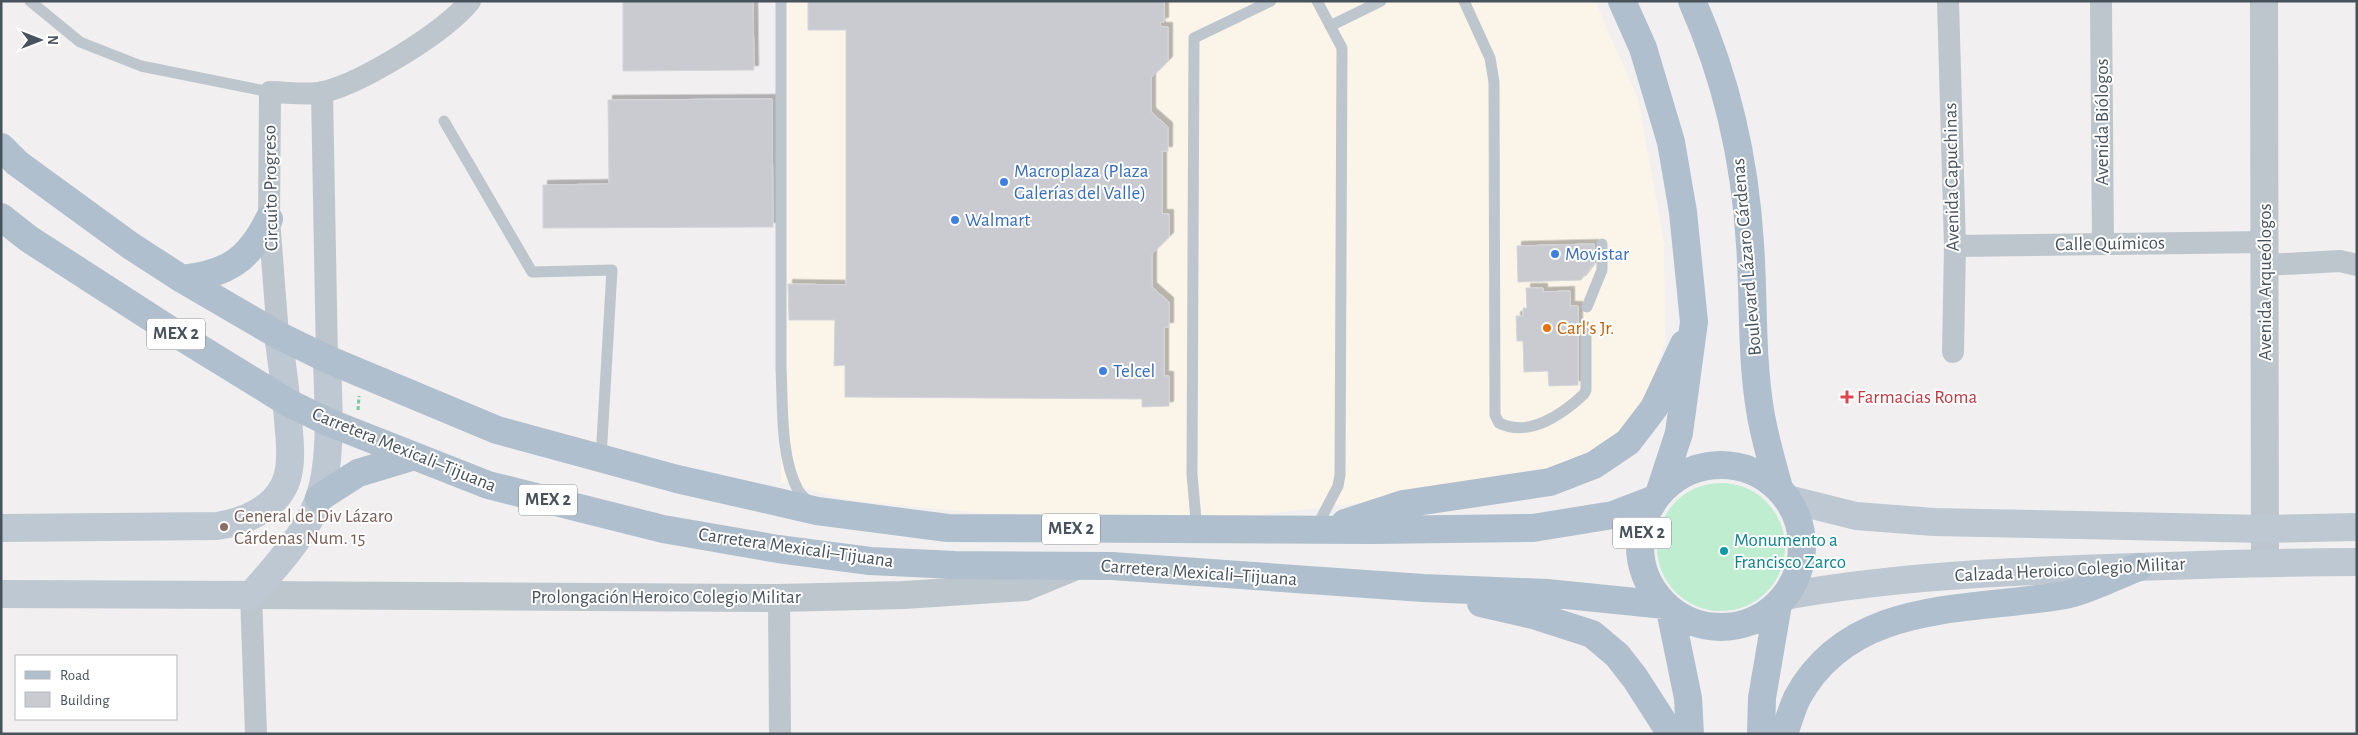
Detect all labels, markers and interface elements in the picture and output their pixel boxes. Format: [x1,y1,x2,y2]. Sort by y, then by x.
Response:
north arrow [15,15,65,65]
text: N [45,35,59,45]
street label: Avenida Biólogos [2093,58,2112,186]
street label: Avenida Capuchinas [1941,102,1963,252]
street label: Circuito Progreso [260,125,282,251]
street label: Boulevard Lázaro Cárdenas [1729,157,1765,357]
place label: Macroplaza (Plaza Galerías del Valle) [1014,162,1149,203]
marker: Macroplaza (Plaza Galerías del Valle) [998,176,1010,188]
street label: Avenida Arqueólogos [2256,203,2275,361]
place label: Walmart [965,211,1030,230]
marker: Walmart [949,214,961,226]
street label: Calle Químicos [2055,234,2165,254]
place label: Movistar [1565,245,1629,264]
marker: Movistar [1549,248,1561,260]
road number: MEX 2 [147,318,205,349]
place label: Carl's Jr. [1557,319,1614,338]
marker: Carl's Jr. [1541,322,1553,334]
place label: Telcel [1113,362,1155,381]
marker: Telcel [1097,365,1109,377]
place label: Farmacias Roma [1857,388,1977,407]
marker: Farmacias Roma [1841,391,1853,403]
street label: Carretera Mexicali–Tijuana [309,404,499,496]
road number: MEX 2 [519,484,577,516]
place label: General de Div Lázaro Cárdenas Num. 15 [234,507,393,548]
road number: MEX 2 [1042,514,1100,544]
road number: MEX 2 [1613,518,1671,548]
marker: General de Div Lázaro Cárdenas Num. 15 [218,521,230,533]
street label: Carretera Mexicali–Tijuana [697,525,895,571]
place label: Monumento a Francisco Zarco [1734,531,1846,572]
marker: Monumento a Francisco Zarco [1718,545,1730,557]
street label: Calzada Heroico Colegio Militar [1954,554,2186,586]
street label: Carretera Mexicali–Tijuana [1100,557,1298,589]
street label: Prolongación Heroico Colegio Militar [531,588,801,607]
legend [15,655,178,720]
text: Road [60,668,90,683]
text: Building [60,693,110,708]

